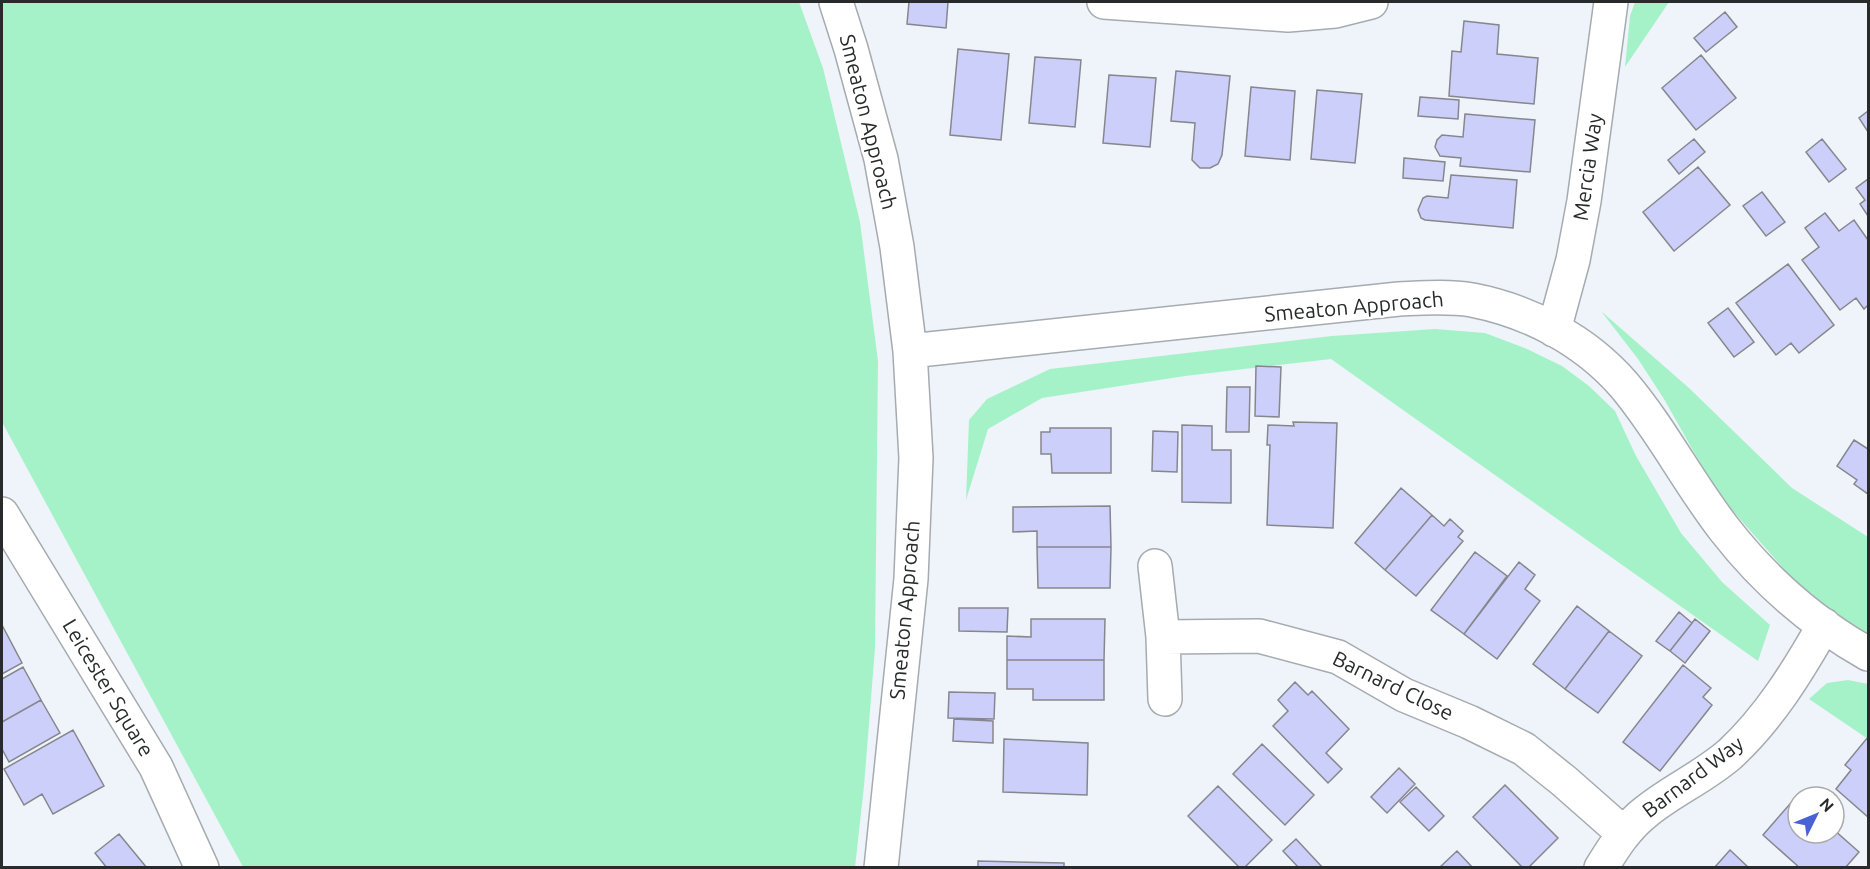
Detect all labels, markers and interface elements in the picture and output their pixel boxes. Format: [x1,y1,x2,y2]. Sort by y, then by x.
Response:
street label: Smeaton Approach [836,32,902,212]
street label: Mercia Way [1568,112,1606,222]
street label: Smeaton Approach [1263,286,1445,326]
street label: Smeaton Approach [884,519,924,701]
street label: Leicester Square [58,614,159,761]
street label: Barnard Close [1329,646,1458,725]
street label: Barnard Way [1637,731,1747,822]
north arrow [1786,785,1846,845]
text: N [1816,794,1838,815]

